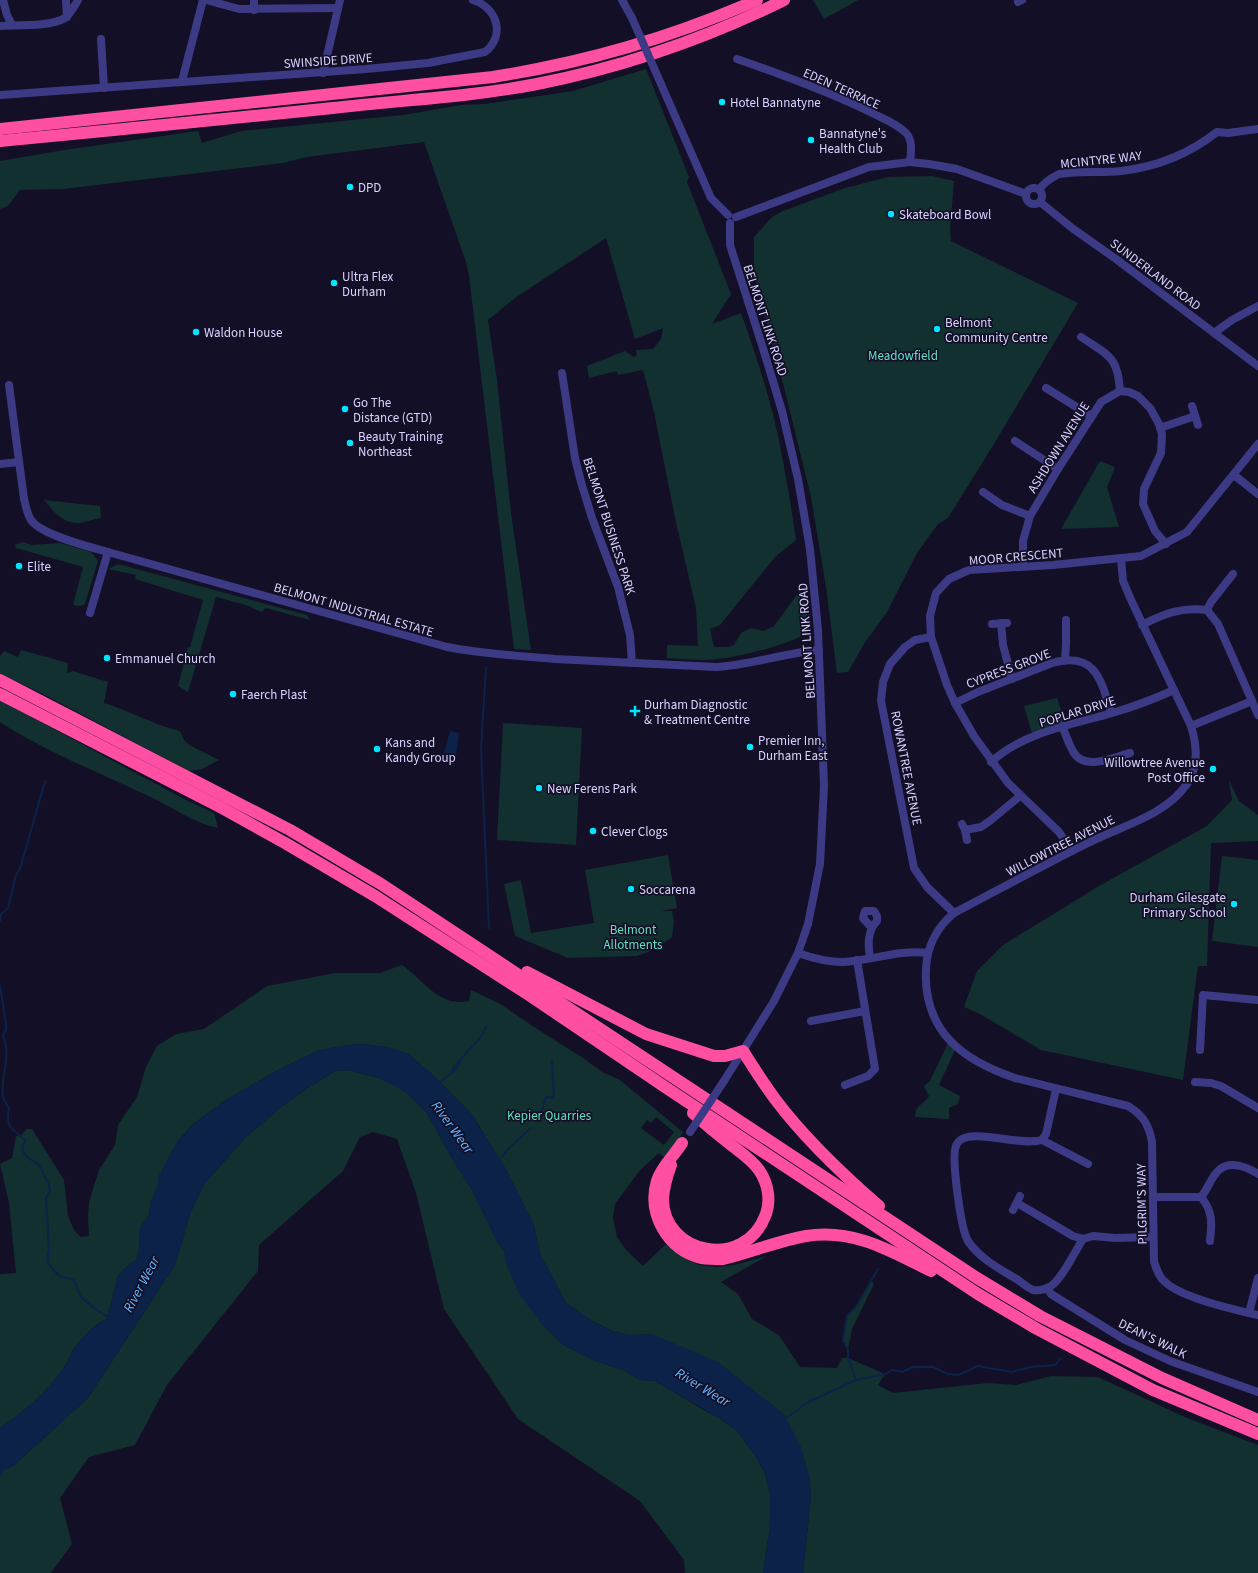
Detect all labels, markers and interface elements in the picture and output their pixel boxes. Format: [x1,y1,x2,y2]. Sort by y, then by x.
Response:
street label: SWINSIDE DRIVE [283,49,373,73]
street label: EDEN TERRACE [800,64,883,114]
place label: Hotel Bannatyne [730,94,821,112]
marker: Hotel Bannatyne [717,97,727,107]
place label: Bannatyne's Health Club [819,125,887,158]
marker: Bannatyne's Health Club [806,135,816,145]
street label: MCINTYRE WAY [1059,147,1144,173]
place label: DPD [358,179,381,197]
marker: DPD [345,182,355,192]
place label: Skateboard Bowl [899,206,991,224]
marker: Skateboard Bowl [886,209,896,219]
street label: SUNDERLAND ROAD [1106,235,1204,315]
street label: BELMONT LINK ROAD [739,262,792,378]
place label: Ultra Flex Durham [342,268,394,301]
marker: Ultra Flex Durham [329,278,339,288]
place label: Belmont Community Centre [945,314,1048,347]
place label: Waldon House [204,324,282,342]
marker: Belmont Community Centre [932,324,942,334]
marker: Waldon House [191,327,201,337]
park label: Meadowfield [868,347,938,365]
place label: Go The Distance (GTD) [353,394,432,427]
street label: ASHDOWN AVENUE [1024,398,1094,497]
marker: Go The Distance (GTD) [340,404,350,414]
place label: Beauty Training Northeast [358,428,443,461]
marker: Beauty Training Northeast [345,438,355,448]
street label: BELMONT BUSINESS PARK [578,455,640,598]
street label: MOOR CRESCENT [968,544,1064,570]
place label: Elite [27,558,51,576]
marker: Elite [14,561,24,571]
street label: BELMONT INDUSTRIAL ESTATE [272,578,436,641]
street label: BELMONT LINK ROAD [794,582,820,699]
street label: CYPRESS GROVE [964,645,1053,693]
place label: Emmanuel Church [115,650,215,668]
marker: Emmanuel Church [102,653,112,663]
place label: Faerch Plast [241,686,307,704]
marker: Faerch Plast [228,689,238,699]
street label: POPLAR DRIVE [1037,692,1118,732]
place label: Durham Diagnostic & Treatment Centre [644,696,750,729]
marker: Durham Diagnostic & Treatment Centre [629,705,641,717]
street label: ROWANTREE AVENUE [886,709,926,827]
place label: Premier Inn, Durham East [758,732,828,765]
place label: Kans and Kandy Group [385,734,456,767]
marker: Premier Inn, Durham East [745,742,755,752]
marker: Kans and Kandy Group [372,744,382,754]
place label: Willowtree Avenue Post Office [1104,754,1205,787]
marker: Willowtree Avenue Post Office [1208,764,1218,774]
place label: New Ferens Park [547,780,637,798]
marker: New Ferens Park [534,783,544,793]
street label: WILLOWTREE AVENUE [1003,811,1118,881]
place label: Clever Clogs [601,823,668,841]
marker: Clever Clogs [588,826,598,836]
place label: Soccarena [639,881,695,899]
marker: Soccarena [626,884,636,894]
place label: Durham Gilesgate Primary School [1130,889,1226,922]
marker: Durham Gilesgate Primary School [1229,899,1239,909]
park label: Belmont Allotments [604,921,663,954]
water label: River Wear [426,1097,479,1159]
park label: Kepier Quarries [507,1107,592,1125]
street label: PILGRIM'S WAY [1132,1163,1152,1245]
water label: River Wear [119,1252,166,1316]
street label: DEAN'S WALK [1115,1315,1190,1363]
water label: River Wear [671,1364,735,1413]

